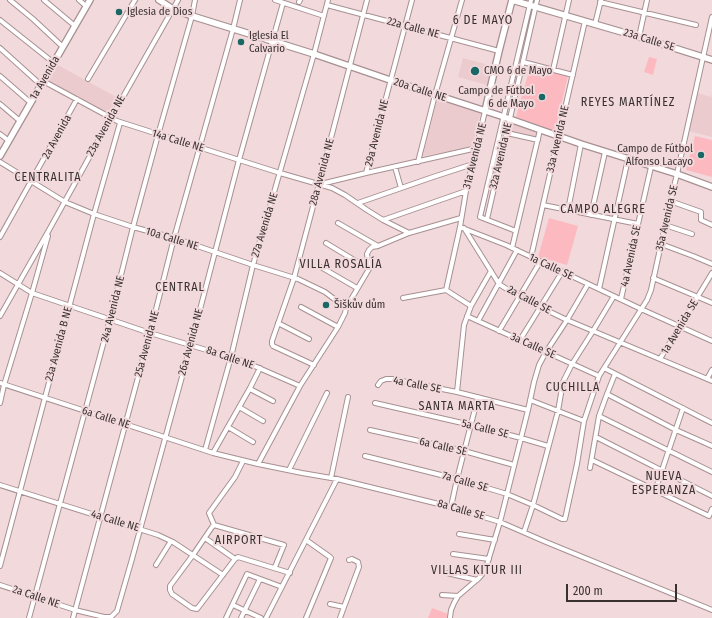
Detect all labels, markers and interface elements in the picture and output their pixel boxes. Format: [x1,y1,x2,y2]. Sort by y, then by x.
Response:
place label: Iglesia de Dios [127,5,192,19]
marker: Iglesia de Dios [114,7,124,17]
district label: 6 DE MAYO [453,14,513,28]
street label: 22a Calle NE [385,15,441,41]
street label: 23a Calle SE [622,26,676,54]
place label: Iglesia El Calvario [249,29,289,55]
marker: Iglesia El Calvario [236,37,246,47]
street label: 1a Avenida [27,54,63,102]
place label: CMO 6 de Mayo [484,64,552,78]
marker: CMO 6 de Mayo [469,65,481,77]
street label: 20a Calle NE [392,75,448,105]
place label: Campo de Fútbol 6 de Mayo [458,84,534,110]
marker: Campo de Fútbol 6 de Mayo [537,92,547,102]
street label: 23a Avenida NE [84,93,128,159]
district label: REYES MARTÍNEZ [581,96,675,110]
street label: 29a Avenida NE [362,98,392,168]
street label: 33a Avenida NE [544,104,572,174]
street label: 2a Avenida [39,113,75,161]
street label: 32a Avenida NE [487,121,515,191]
street label: 31a Avenida NE [460,122,490,190]
street label: 14a Calle NE [150,127,206,155]
street label: 28a Avenida NE [307,137,337,207]
place label: Campo de Fútbol Alfonso Lacayo [617,142,693,168]
marker: Campo de Fútbol Alfonso Lacayo [696,150,706,160]
district label: CENTRALITA [14,171,82,185]
street label: 35a Avenida SE [653,184,681,252]
street label: 27a Avenida NE [249,191,281,259]
district label: CAMPO ALEGRE [560,203,646,217]
street label: 4a Avenida SE [618,224,644,288]
street label: 10a Calle NE [144,225,200,253]
street label: 1a Calle SE [527,251,575,283]
district label: VILLA ROSALÍA [300,258,382,272]
street label: 24a Avenida NE [98,274,128,344]
district label: CENTRAL [155,281,205,295]
street label: 2a Calle SE [505,283,553,317]
street label: 1a Avenida SE [659,297,701,357]
place label: Šiškův dům [334,298,385,312]
marker: Šiškův dům [321,300,331,310]
street label: 23a Avenida B NE [43,305,75,383]
street label: 26a Avenida NE [176,307,206,377]
street label: 25a Avenida NE [132,309,162,379]
street label: 3a Calle SE [508,330,558,362]
street label: 8a Calle NE [204,344,256,372]
street label: 4a Calle SE [392,374,442,396]
district label: CUCHILLA [546,381,600,395]
district label: SANTA MARTA [419,400,495,414]
street label: 6a Calle NE [80,404,132,432]
street label: 5a Calle SE [460,417,510,441]
street label: 6a Calle SE [418,435,468,459]
street label: 7a Calle SE [440,469,490,495]
district label: NUEVA ESPERANZA [632,470,696,498]
street label: 8a Calle SE [436,497,486,523]
street label: 4a Calle NE [89,507,141,535]
district label: AIRPORT [215,534,263,548]
district label: VILLAS KITUR III [431,564,523,578]
scale bar [568,576,679,602]
street label: 2a Calle NE [11,583,61,611]
text: 200 m [573,584,603,598]

